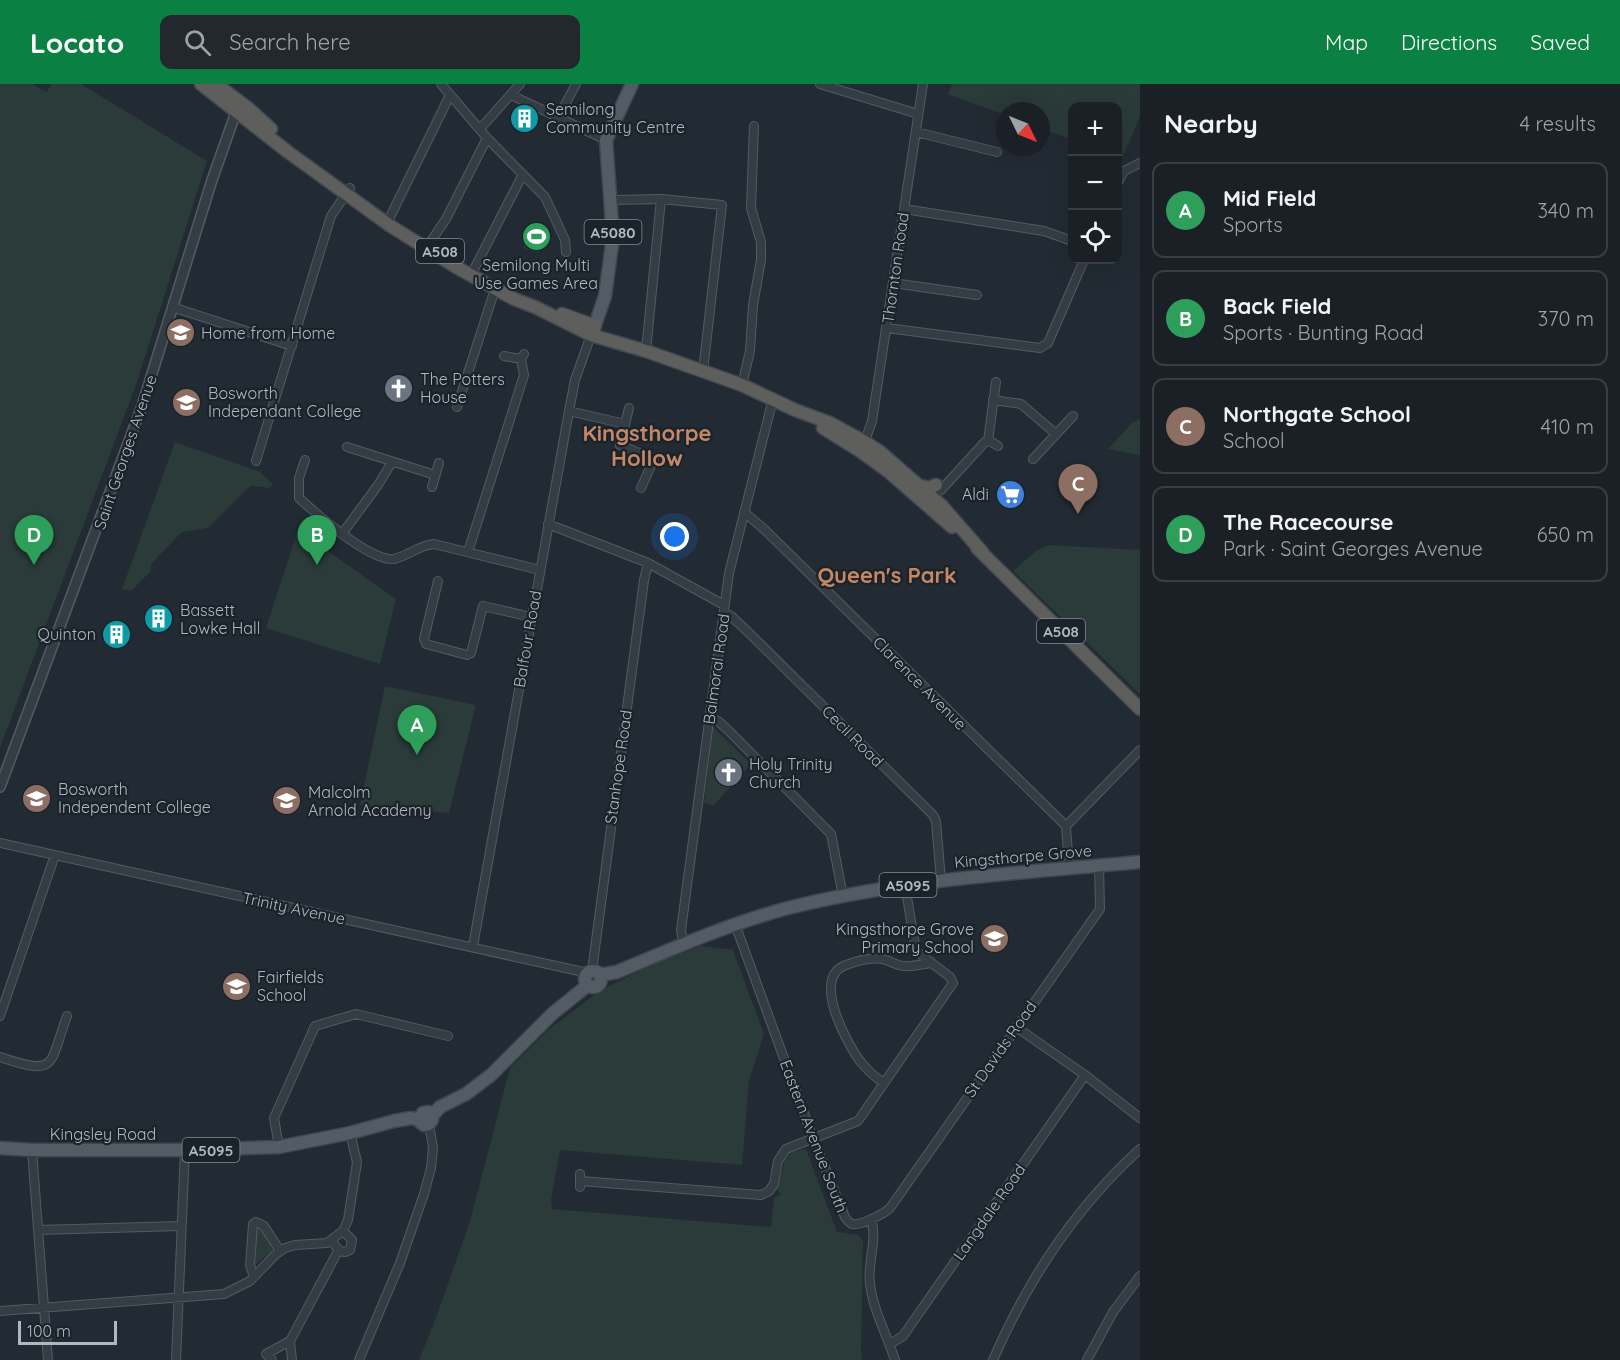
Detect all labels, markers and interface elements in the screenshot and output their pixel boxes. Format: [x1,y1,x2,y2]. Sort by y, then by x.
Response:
search box [160,15,580,69]
text: Locato [30,25,124,60]
icon: search [181,26,214,59]
text: Search here [229,28,351,56]
text: Map [1325,29,1368,55]
text: Directions [1401,29,1497,55]
text: Saved [1530,29,1590,55]
place label: Semilong Community Centre [546,99,685,137]
building icon: Semilong Community Centre [509,102,541,134]
north arrow [996,102,1050,156]
map controls [1068,102,1122,264]
button: + [1068,102,1122,156]
text: Nearby [1164,107,1258,140]
text: 4 results [1520,111,1596,136]
button: − [1068,156,1122,210]
text: Mid Field [1223,184,1316,212]
text: A [1179,198,1192,223]
text: 340 m [1537,198,1594,223]
button: locate [1068,210,1122,264]
street label: Thornton Road [877,211,913,325]
text: Sports [1223,212,1283,237]
road number: A5080 [584,220,642,244]
sports icon: Semilong Multi Use Games Area [520,221,552,253]
road number: A508 [416,239,464,263]
place label: Semilong Multi Use Games Area [474,255,598,293]
text: Back Field [1223,292,1331,320]
text: B [1179,306,1192,331]
text: 370 m [1538,306,1594,331]
school or university icon: Home from Home [164,317,196,349]
text: Sports · Bunting Road [1223,320,1424,345]
place label: Home from Home [201,323,335,343]
place label: The Potters House [420,369,505,407]
street label: Saint Georges Avenue [89,372,161,532]
church icon: The Potters House [383,372,415,404]
place label: Bosworth Independant College [208,383,361,421]
school or university icon: Bosworth Independant College [171,386,203,418]
text: Northgate School [1223,400,1411,428]
text: C [1179,414,1192,439]
text: 410 m [1541,414,1594,439]
district label: Kingsthorpe Hollow [582,419,712,472]
text: School [1223,428,1285,453]
pin: C [1058,464,1098,514]
supermarket icon: Aldi [994,478,1026,510]
place label: Aldi [962,484,989,504]
text: The Racecourse [1223,508,1393,536]
pin: D [15,516,54,565]
pin: B [298,516,336,565]
your location [660,522,689,551]
text: D [1178,522,1193,547]
text: 650 m [1537,522,1594,547]
text: Park · Saint Georges Avenue [1223,536,1483,561]
district label: Queen's Park [817,561,957,589]
street label: Balfour Road [509,589,545,689]
place label: Bassett Lowke Hall [180,600,260,638]
building icon: Bassett Lowke Hall [143,603,175,635]
street label: Balmoral Road [698,612,734,726]
building icon: Quinton [101,618,133,650]
road number: A508 [1037,619,1085,643]
place label: Quinton [38,624,96,644]
street label: Clarence Avenue [869,632,971,734]
street label: Cecil Road [818,701,888,771]
pin: A [398,706,436,755]
street label: Stanhope Road [600,709,636,825]
place label: Holy Trinity Church [749,754,833,792]
church icon: Holy Trinity Church [712,757,744,789]
place label: Bosworth Independent College [58,779,211,817]
school or university icon: Bosworth Independent College [21,782,53,814]
place label: Malcolm Arnold Academy [308,782,432,820]
school or university icon: Malcolm Arnold Academy [271,785,303,817]
street label: Kingsthorpe Grove [953,840,1093,872]
road number: A5095 [880,873,936,897]
street label: Trinity Avenue [241,887,347,929]
place label: Kingsthorpe Grove Primary School [836,919,974,957]
school or university icon: Kingsthorpe Grove Primary School [979,922,1011,954]
place label: Fairfields School [257,967,324,1005]
school or university icon: Fairfields School [220,970,252,1002]
street label: St Davids Road [959,997,1041,1101]
street label: Eastern Avenue South [776,1057,852,1215]
street label: Kingsley Road [50,1124,156,1144]
road number: A5095 [182,1138,240,1162]
street label: Langdale Road [948,1160,1030,1264]
scale bar [18,1318,117,1346]
text: 100 m [27,1321,71,1341]

